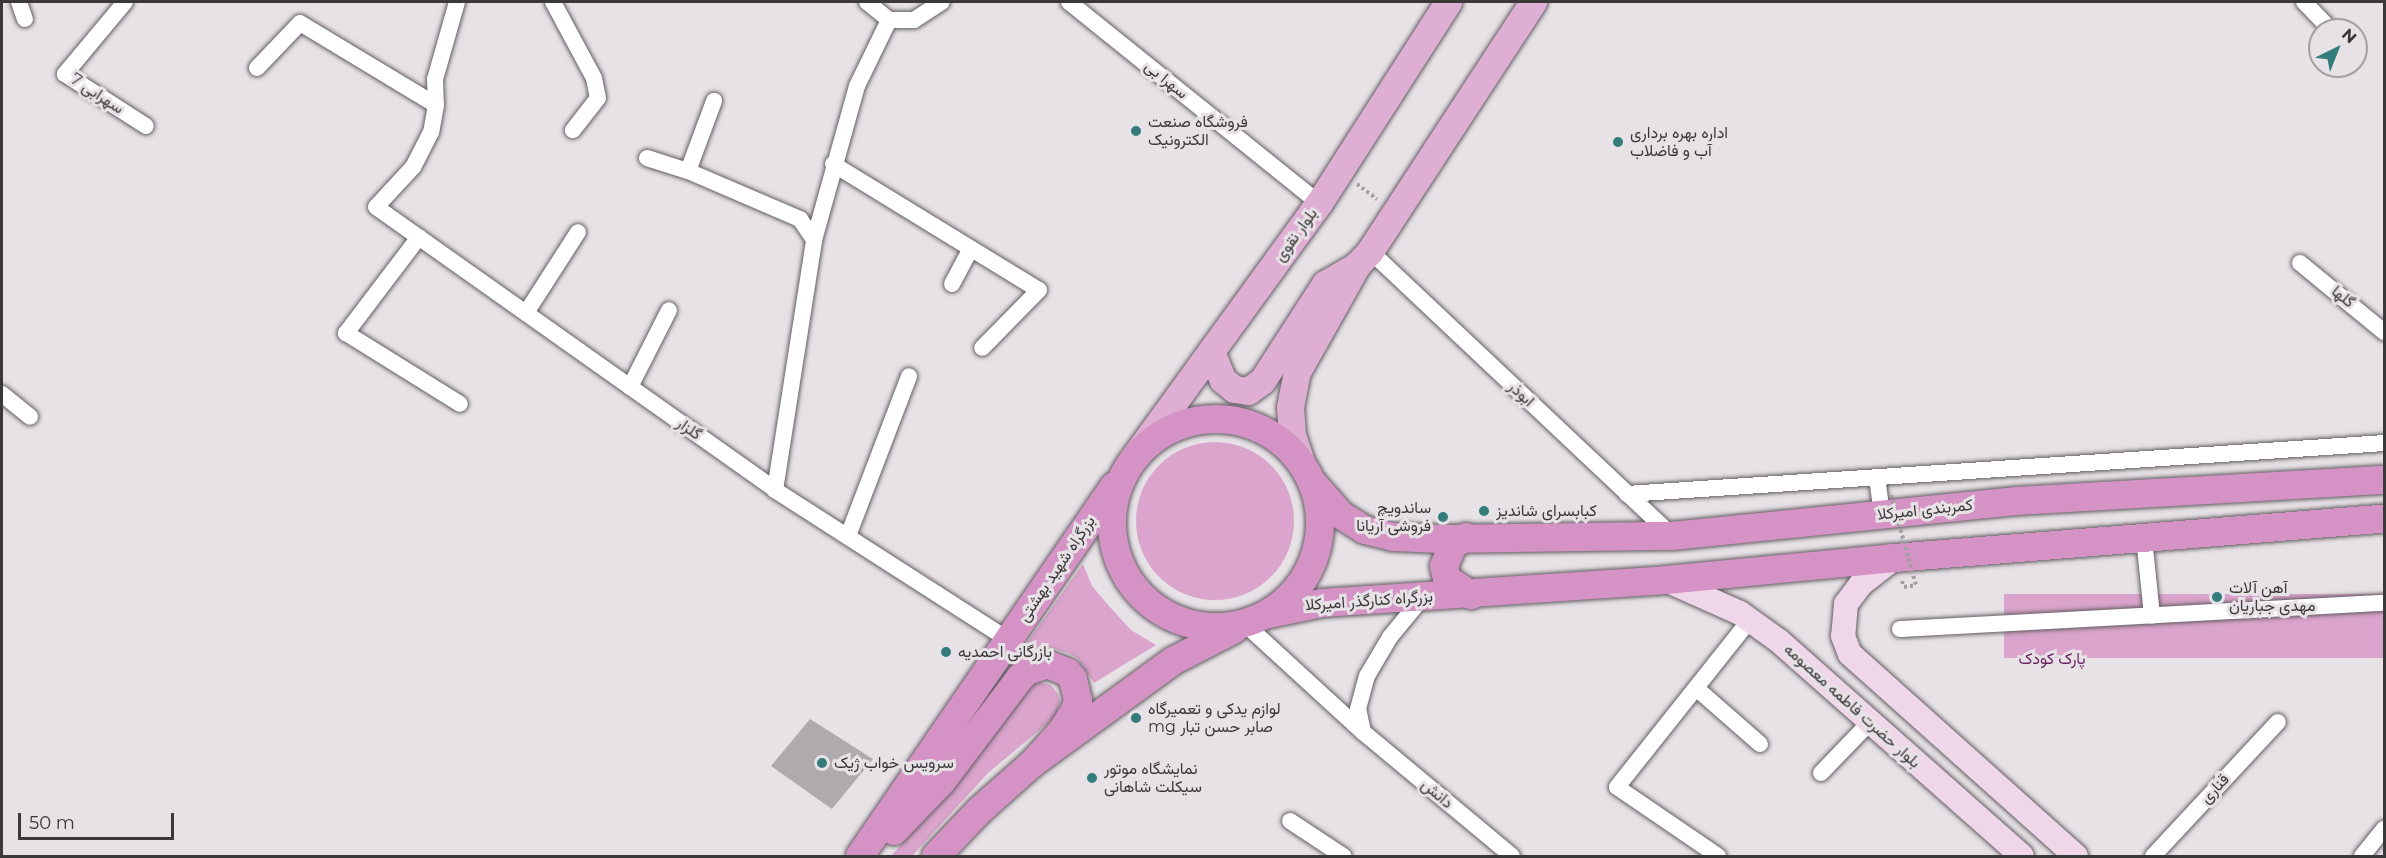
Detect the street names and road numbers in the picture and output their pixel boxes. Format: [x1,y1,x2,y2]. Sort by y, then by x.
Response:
street label: سهرا بی [1140,57,1192,103]
street label: سهرابی 7 [67,70,127,118]
street label: بلوار نقوی [1270,205,1322,265]
street label: گلها [2327,282,2359,312]
street label: ابوذر [1504,377,1538,411]
street label: گلزار [673,414,705,444]
street label: کمربندی امیرکلا [1876,495,1974,525]
street label: بزرگراه شهید بهشتی [1014,512,1100,626]
street label: بزرگراه کنارگذر امیرکلا [1304,587,1434,615]
street label: بلوار حضرت فاطمه معصومه [1780,640,1924,772]
street label: قناری [2197,770,2233,808]
street label: دانش [1417,775,1457,813]

